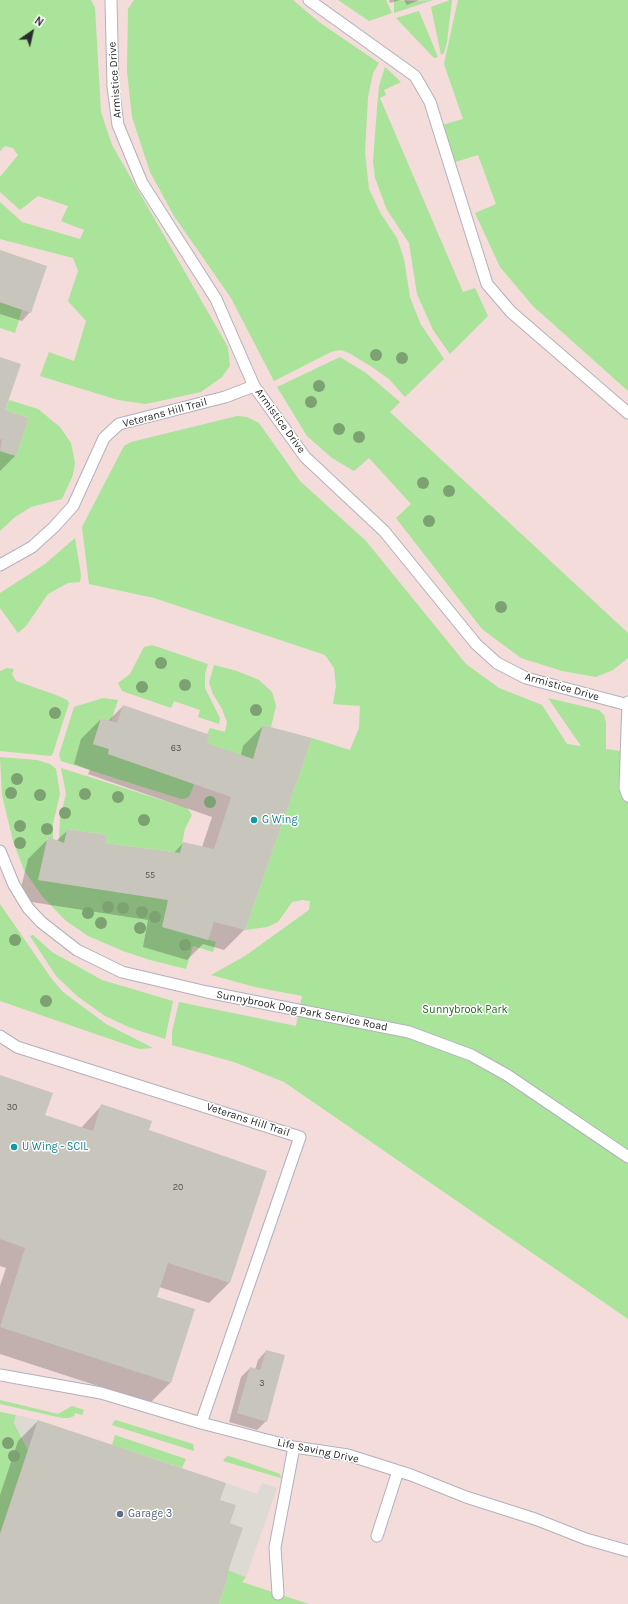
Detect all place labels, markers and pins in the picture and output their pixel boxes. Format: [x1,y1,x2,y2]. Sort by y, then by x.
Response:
place label: G Wing [262,813,298,827]
marker: G Wing [249,815,259,825]
place label: U Wing - SCIL [22,1140,88,1154]
marker: U Wing - SCIL [9,1142,19,1152]
place label: Garage 3 [128,1507,172,1521]
marker: Garage 3 [115,1509,125,1519]

